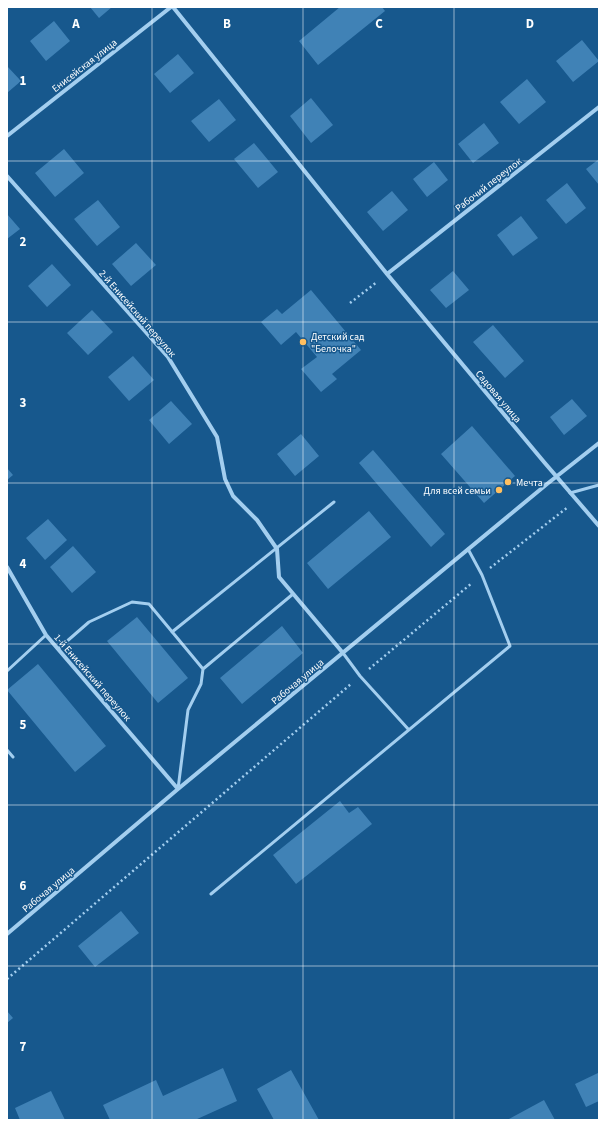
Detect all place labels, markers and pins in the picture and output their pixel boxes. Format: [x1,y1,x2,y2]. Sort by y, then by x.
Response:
place label: Детский сад "Белочка" [311,330,365,356]
marker: Детский сад "Белочка" [298,337,308,347]
place label: Мечта [516,476,543,490]
marker: Мечта [503,477,513,487]
place label: Для всей семьи [424,484,491,498]
marker: Для всей семьи [494,485,504,495]

